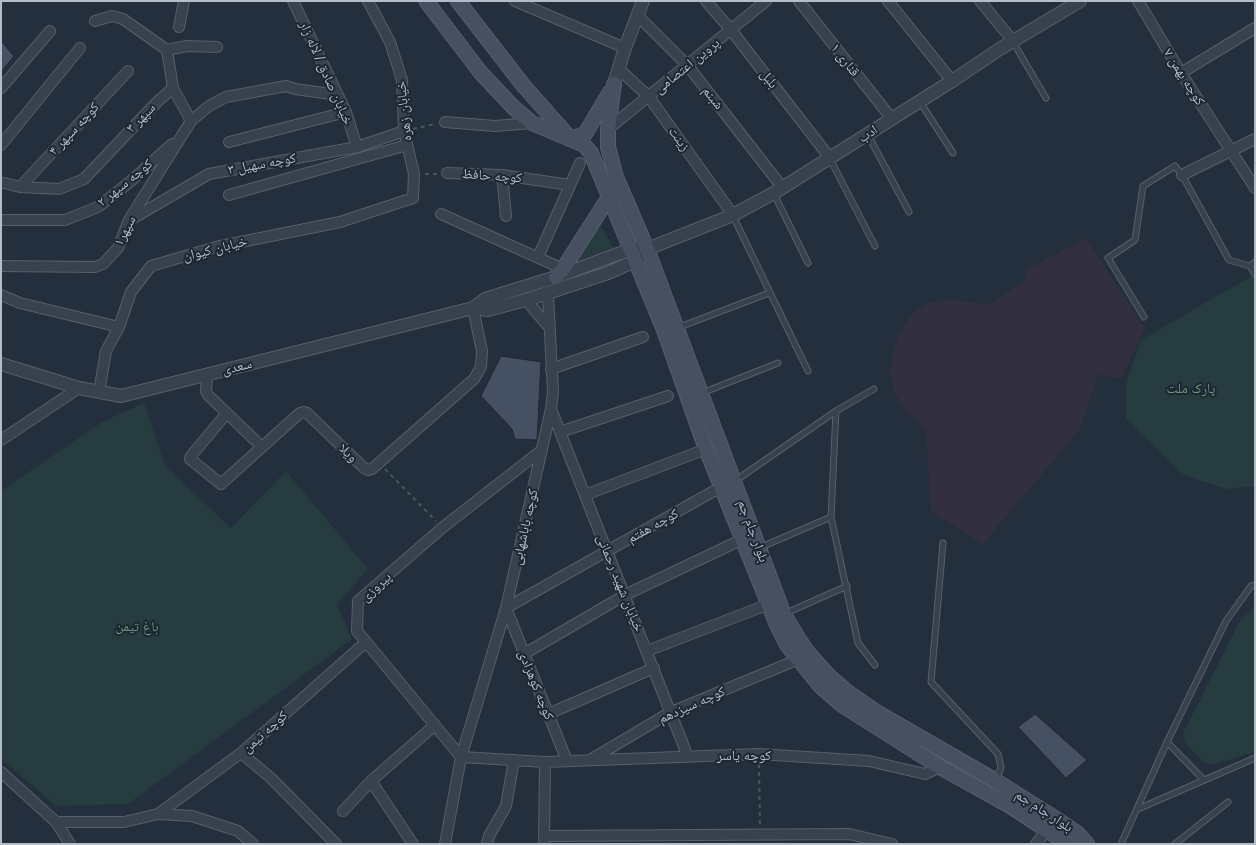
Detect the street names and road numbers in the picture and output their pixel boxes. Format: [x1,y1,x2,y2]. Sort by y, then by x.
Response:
street label: خیابان صادق / لاله زار [296,19,356,127]
street label: پروین اعتصامی [651,34,723,98]
street label: قناری ۱ [827,40,863,80]
street label: کوچه بهمن ۷ [1160,45,1208,109]
street label: بلبل [756,66,782,92]
street label: خیابان زهره [392,80,416,142]
street label: شبنم [699,83,727,113]
street label: کوچه سپهر ۴ [45,99,103,159]
street label: سپهر ۳ [123,100,159,136]
street label: ادب [855,122,881,146]
street label: زینت [665,124,693,154]
street label: کوچه سهیل ۳ [227,150,297,178]
street label: کوچه سپهر ۲ [94,156,156,210]
street label: کوچه حافظ [461,166,523,186]
street label: سپهر۱ [110,213,140,249]
street label: خیابان کیوان [181,233,249,265]
street label: سعدی [220,355,254,379]
street label: ویلا [335,440,361,466]
street label: کوچه باباشهابی [508,487,542,567]
street label: بلوار جام جم [734,497,772,565]
street label: کوچه هفتم [624,505,682,547]
street label: خیابان شهید رحمانی [593,532,647,634]
street label: پیروزی [357,569,395,605]
street label: کوچه کوهزادی [514,647,558,723]
street label: کوچه سیزدهم [656,683,728,727]
street label: کوچه تیمن [239,707,291,757]
street label: کوچه یاسر [717,748,771,764]
street label: بلوار جام جم [1012,786,1076,836]

